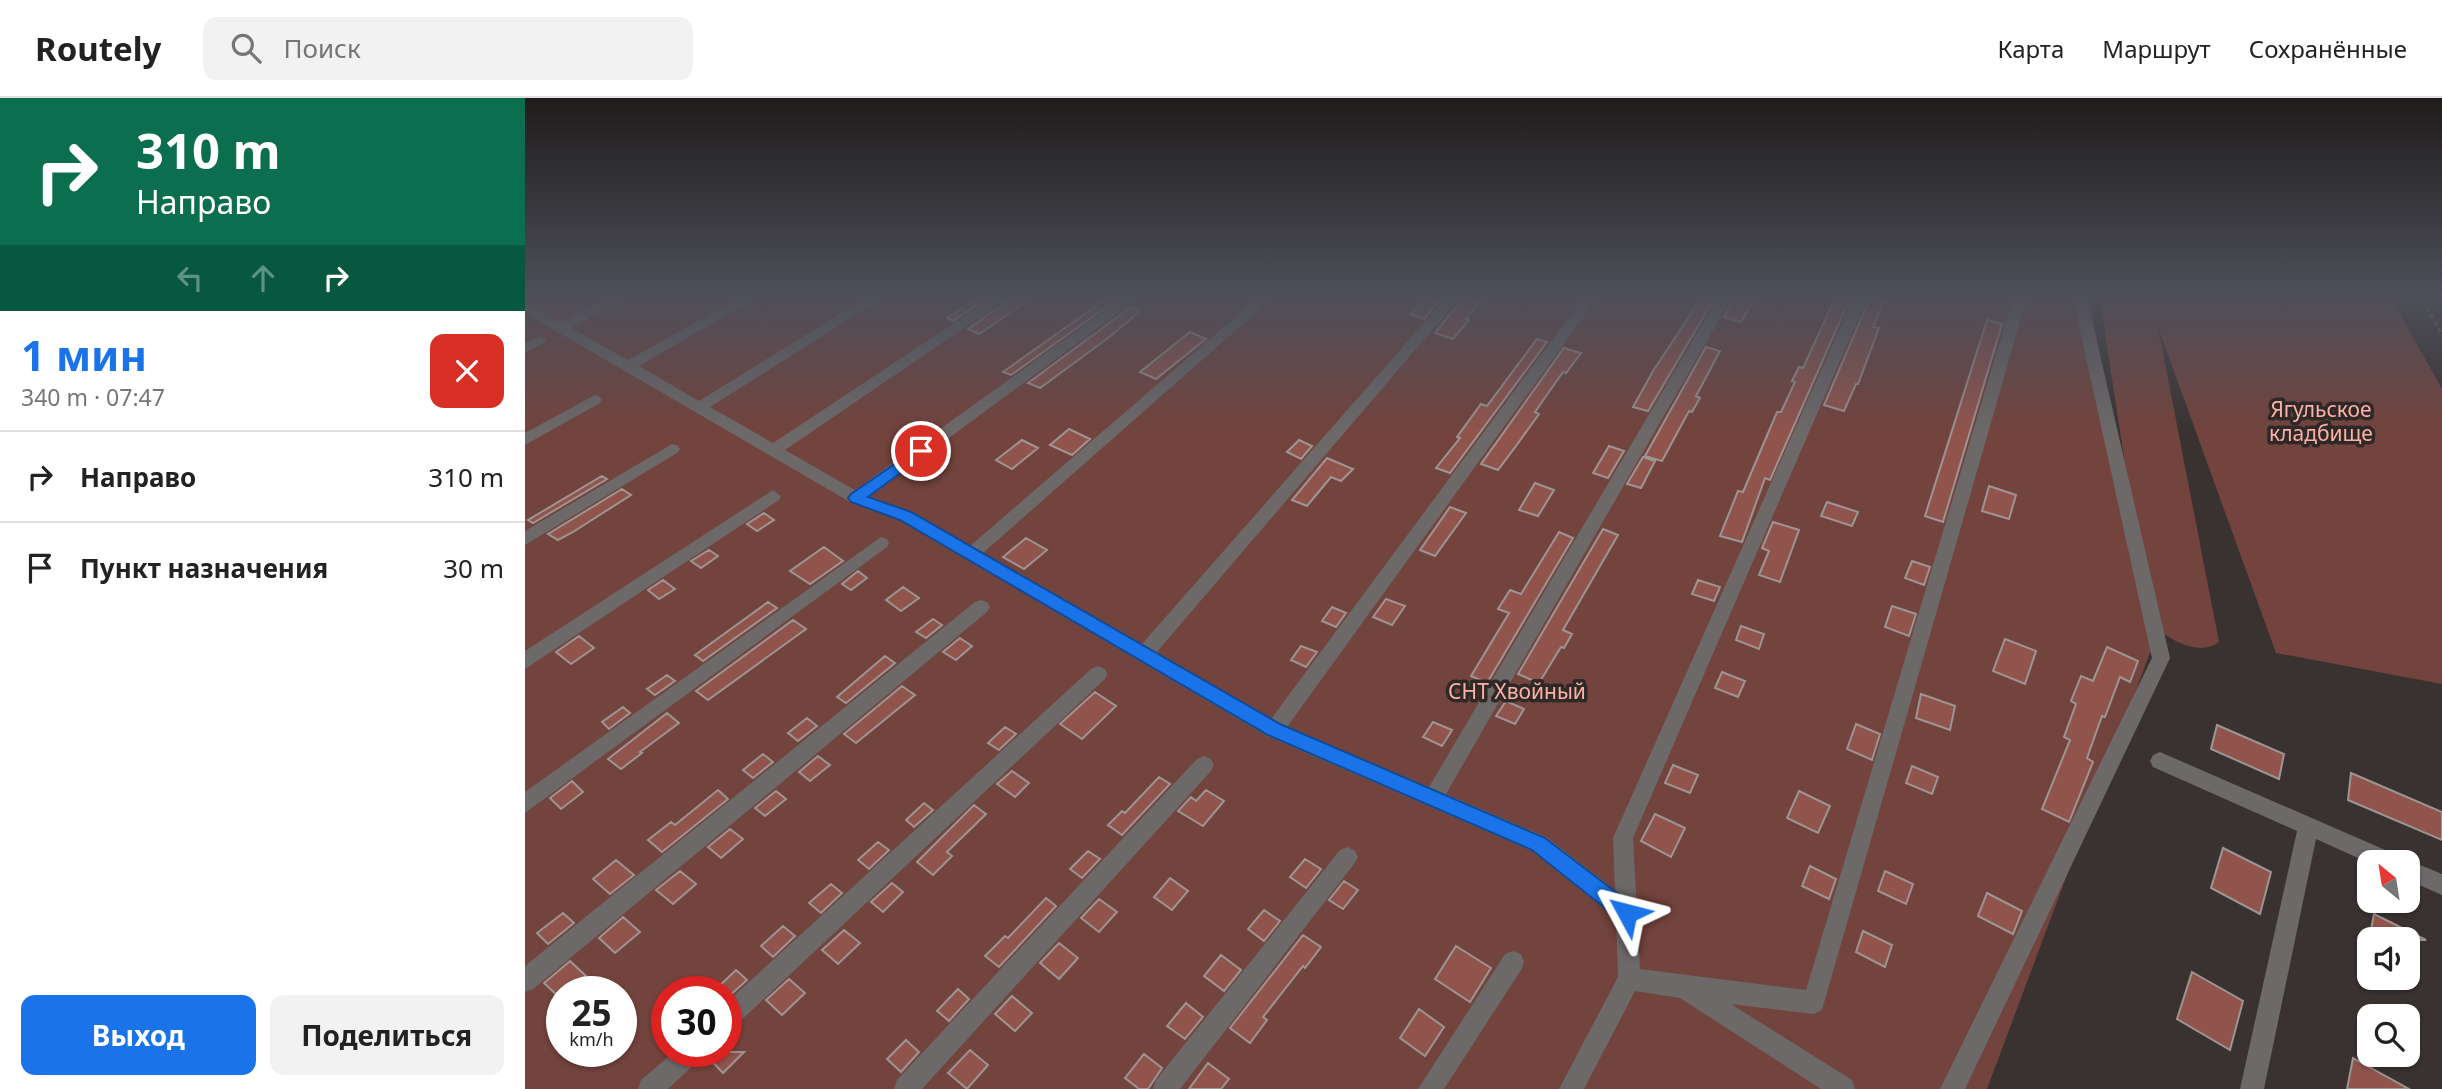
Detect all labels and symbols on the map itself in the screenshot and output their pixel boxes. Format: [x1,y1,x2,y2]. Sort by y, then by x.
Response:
park label: Ягульское кладбище [2269,395,2373,447]
pin [891,421,951,481]
park label: СНТ Хвойный [1448,677,1586,705]
north arrow [2357,850,2420,914]
position arrow [1590,876,1664,950]
speed limit sign: 30 [651,976,742,1067]

